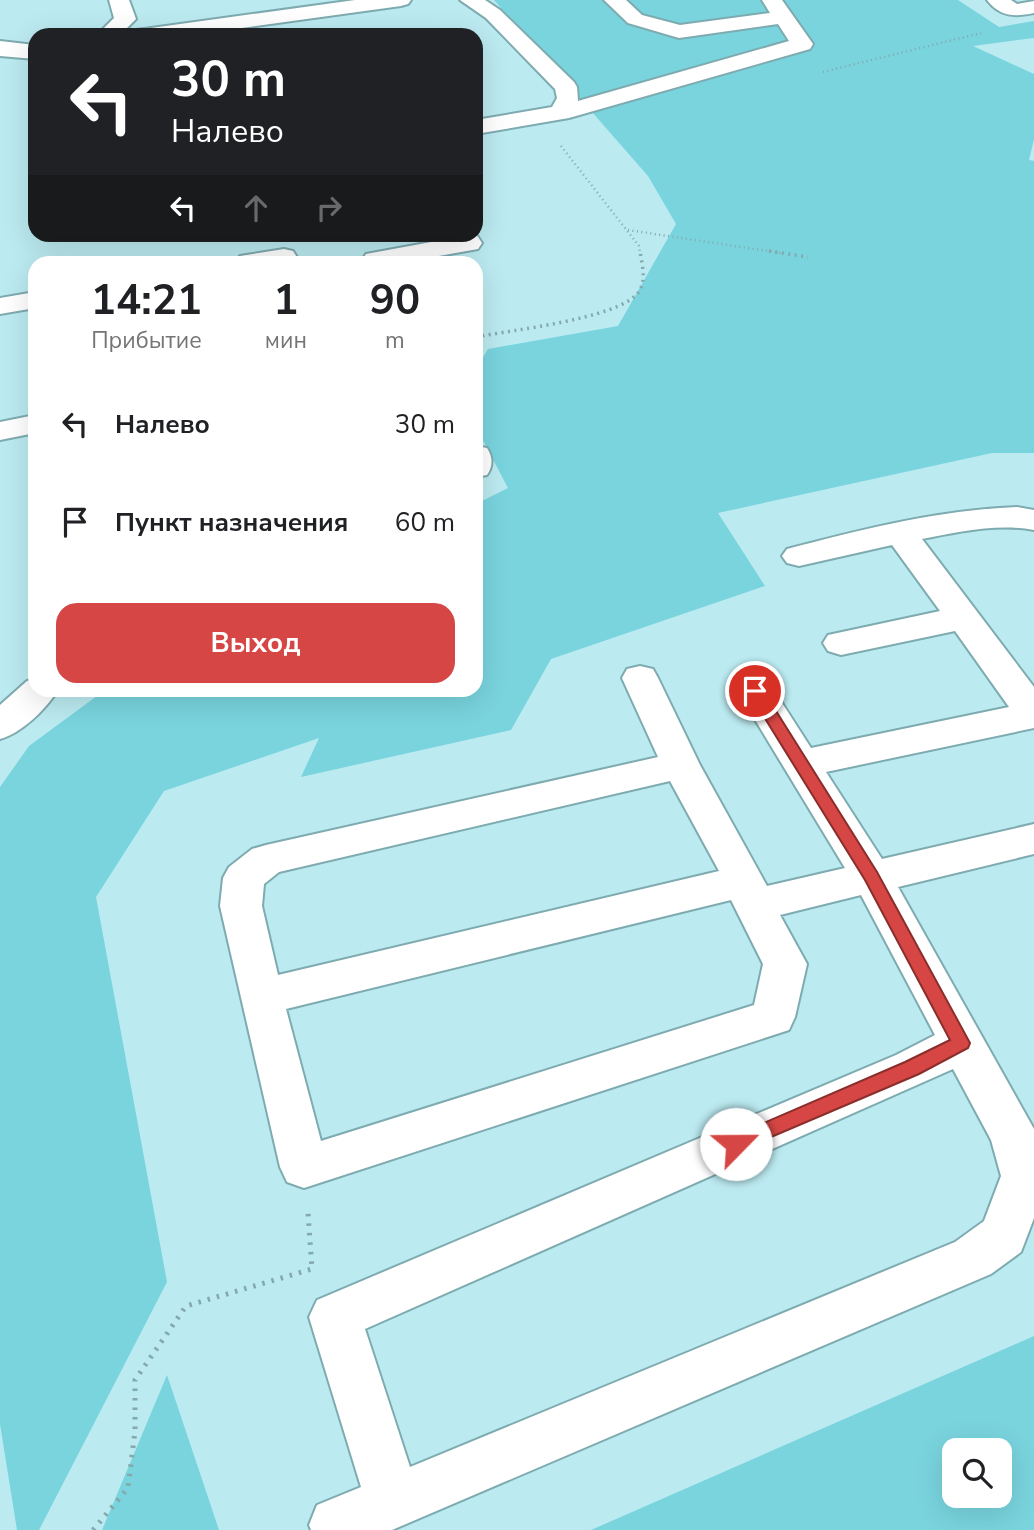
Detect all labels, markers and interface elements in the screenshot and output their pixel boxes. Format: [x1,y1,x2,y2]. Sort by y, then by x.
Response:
text: 30 m [171,46,286,113]
icon: left [56,56,147,147]
text: Налево [171,110,284,153]
icon: left [164,189,202,227]
icon: ahead [237,189,275,227]
icon: right [310,189,348,227]
text: 14:21 [91,272,202,329]
text: 1 [273,272,298,329]
text: 90 [370,272,420,329]
text: Прибытие [91,325,202,356]
text: мин [265,325,307,356]
text: m [385,325,405,356]
icon: left [56,405,94,443]
text: Налево [115,407,210,442]
text: 30 m [395,407,455,442]
icon: arrive [56,503,94,541]
text: Пункт назначения [115,505,348,540]
text: 60 m [395,505,455,540]
button: Выход [56,603,455,683]
pin [725,661,785,721]
icon: arrive [736,672,774,710]
position arrow [699,1107,773,1181]
map controls [942,1438,1012,1508]
button: search [942,1438,1012,1508]

